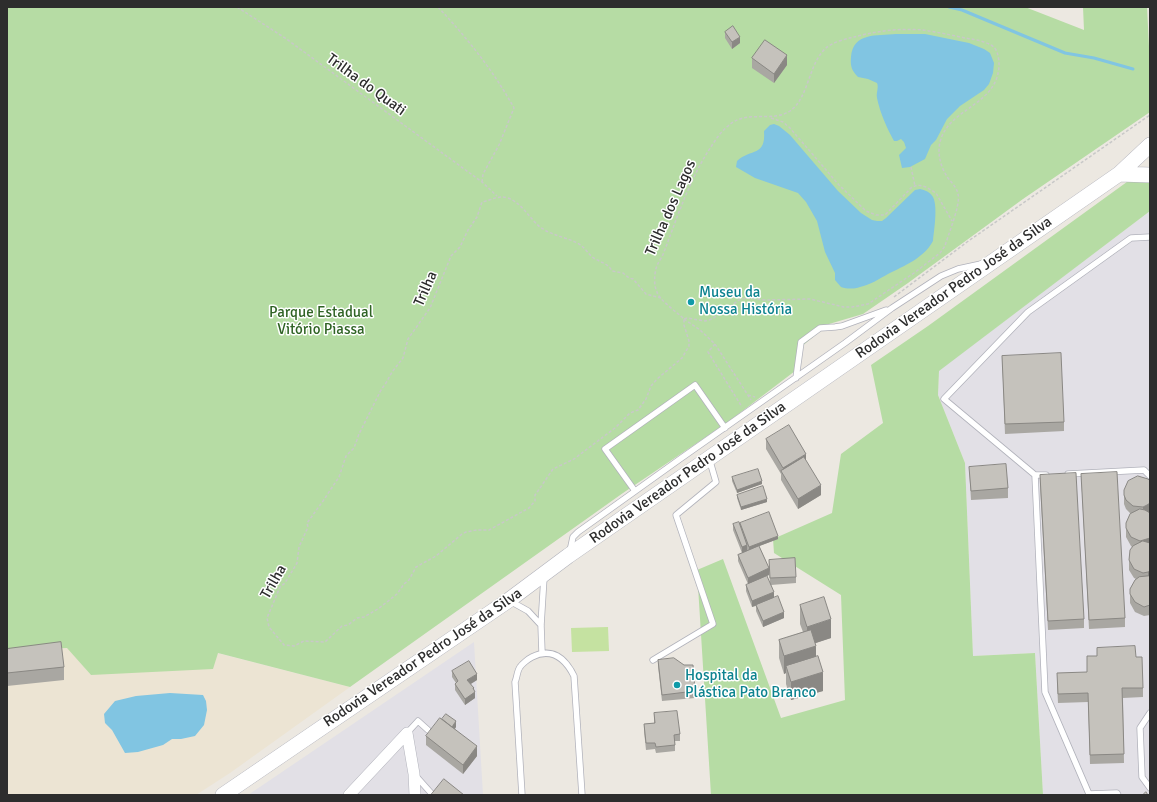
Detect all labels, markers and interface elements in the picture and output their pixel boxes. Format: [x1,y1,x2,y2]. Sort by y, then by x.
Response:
street label: Trilha do Quati [323,50,409,120]
street label: Trilha dos Lagos [642,157,700,259]
street label: Rodovia Vereador Pedro José da Silva [852,213,1056,363]
street label: Trilha [410,269,442,309]
place label: Museu da Nossa História [699,284,792,319]
marker: Museu da Nossa História [686,297,696,307]
park label: Parque Estadual Vitório Piassa [269,304,373,339]
street label: Rodovia Vereador Pedro José da Silva [586,398,790,548]
street label: Trilha [257,562,291,602]
street label: Rodovia Vereador Pedro José da Silva [320,585,526,731]
place label: Hospital da Plástica Pato Branco [685,667,816,702]
marker: Hospital da Plástica Pato Branco [672,680,682,690]

